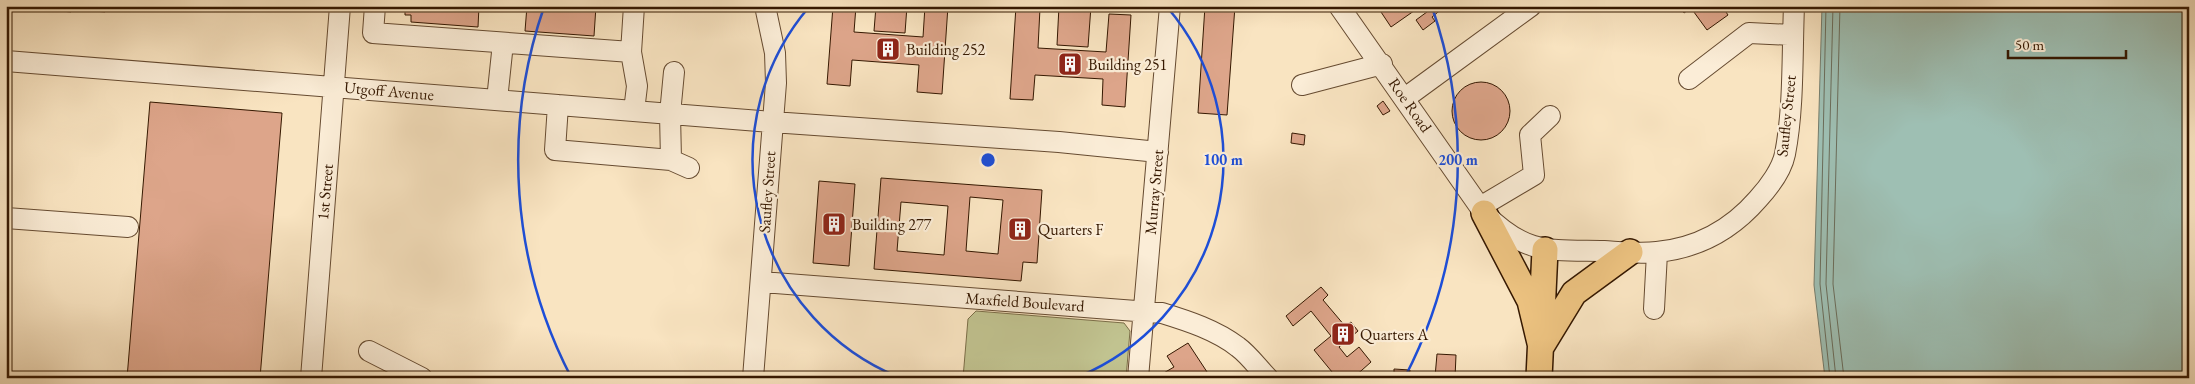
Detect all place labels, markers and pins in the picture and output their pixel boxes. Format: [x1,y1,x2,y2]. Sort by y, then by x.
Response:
building icon: Building 252 [875,36,901,62]
place label: Building 252 [906,39,986,60]
building icon: Building 251 [1057,51,1083,77]
place label: Building 251 [1088,54,1167,75]
centre of rings [979,151,997,169]
building icon: Building 277 [821,211,847,237]
place label: Building 277 [852,214,932,235]
building icon: Quarters F [1007,216,1033,242]
place label: Quarters F [1038,219,1104,240]
building icon: Quarters A [1330,321,1356,347]
place label: Quarters A [1360,324,1429,345]

